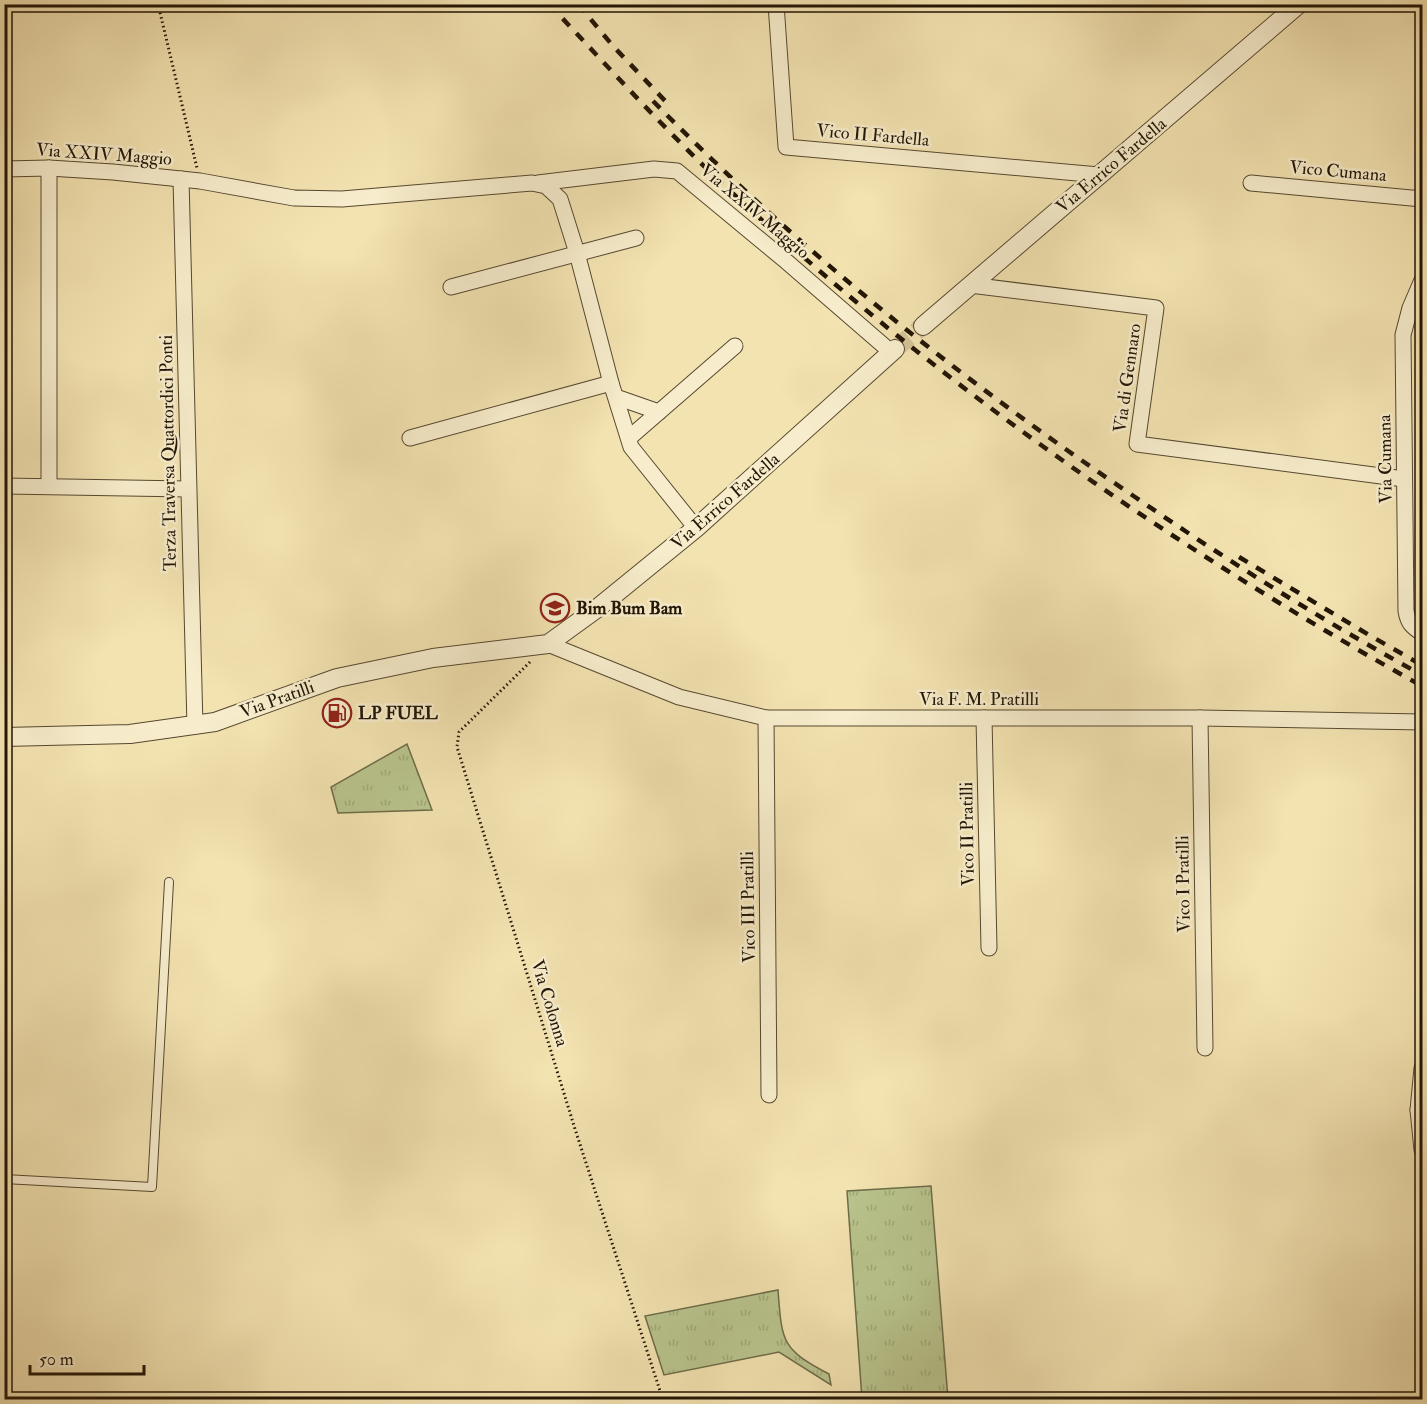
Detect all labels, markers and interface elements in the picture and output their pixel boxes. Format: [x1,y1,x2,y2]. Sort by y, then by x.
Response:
street label: Via Errico Fardella [1051,112,1172,218]
street label: Vico II Fardella [816,119,931,152]
street label: Via XXIV Maggio [35,138,173,171]
street label: Vico Cumana [1288,156,1388,187]
street label: Via XXIV Maggio [695,159,814,264]
street label: Via di Gennaro [1108,322,1147,434]
street label: Terza Traversa Quattordici Ponti [155,334,182,571]
street label: Via Cumana [1373,414,1398,504]
street label: Via Errico Fardella [666,447,785,555]
school or university icon: Bim Bum Bam [539,592,571,624]
place label: Bim Bum Bam [576,597,683,620]
street label: Via Pratilli [237,675,318,724]
street label: Via F. M. Pratilli [919,688,1039,711]
fuel station icon: LP FUEL [321,697,353,729]
place label: LP FUEL [358,702,439,725]
street label: Vico II Pratilli [955,781,980,886]
street label: Vico I Pratilli [1171,835,1196,933]
street label: Vico III Pratilli [736,851,761,963]
street label: Via Colonna [525,957,574,1050]
scale bar [30,1338,144,1376]
text: 50 m [39,1348,74,1371]

